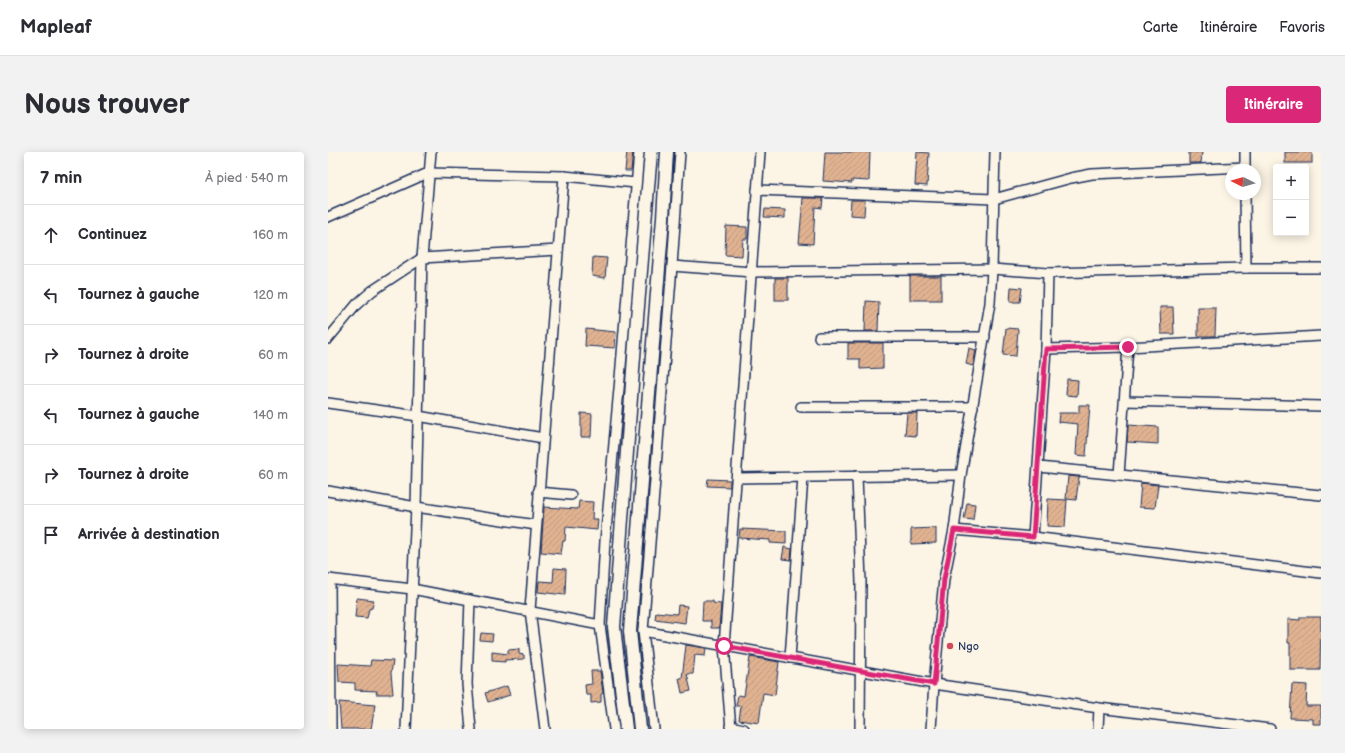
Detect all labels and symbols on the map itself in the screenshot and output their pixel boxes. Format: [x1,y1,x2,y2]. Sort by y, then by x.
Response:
north arrow [1225,164,1261,200]
route end [1119,338,1137,356]
route start [715,637,733,655]
place label: Ngo [958,640,979,653]
marker: Ngo [945,641,955,651]

